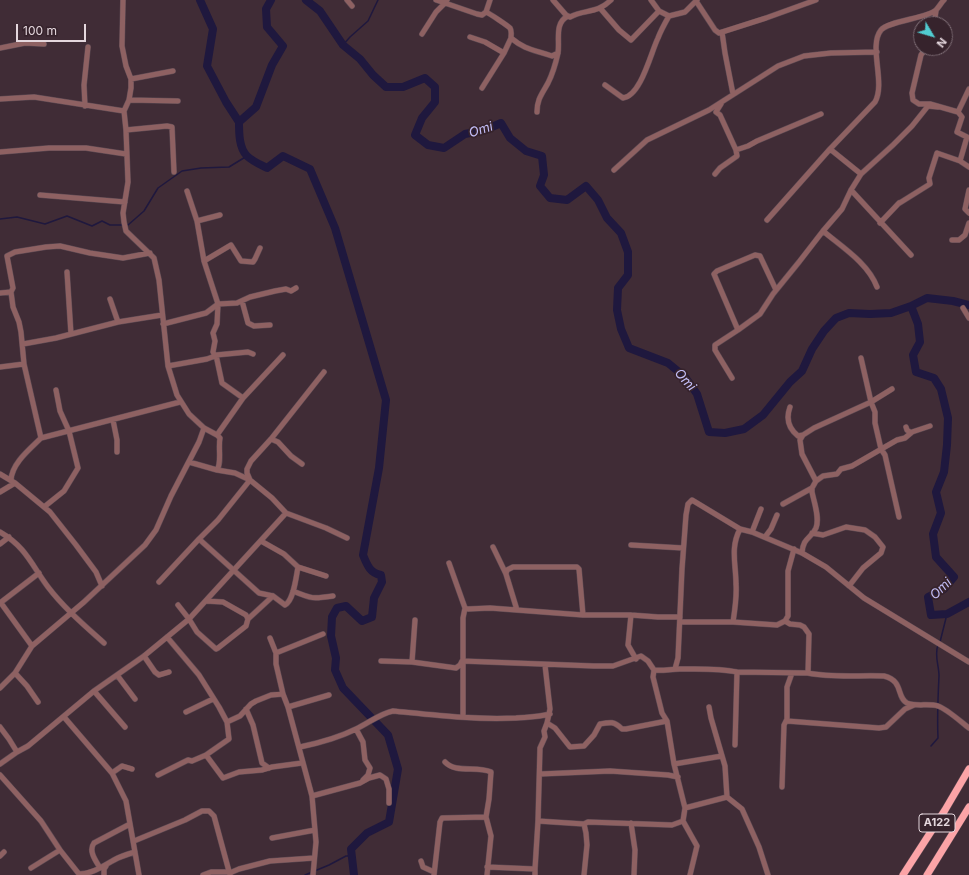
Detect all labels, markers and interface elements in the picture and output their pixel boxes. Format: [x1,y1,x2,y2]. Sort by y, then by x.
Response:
scale bar [18,16,88,42]
north arrow [913,16,953,56]
text: 100 m [23,23,57,38]
text: N [934,35,950,50]
water label: Omi [467,119,495,141]
water label: Omi [671,366,699,394]
water label: Omi [927,575,955,603]
road number: A122 [919,814,955,832]

